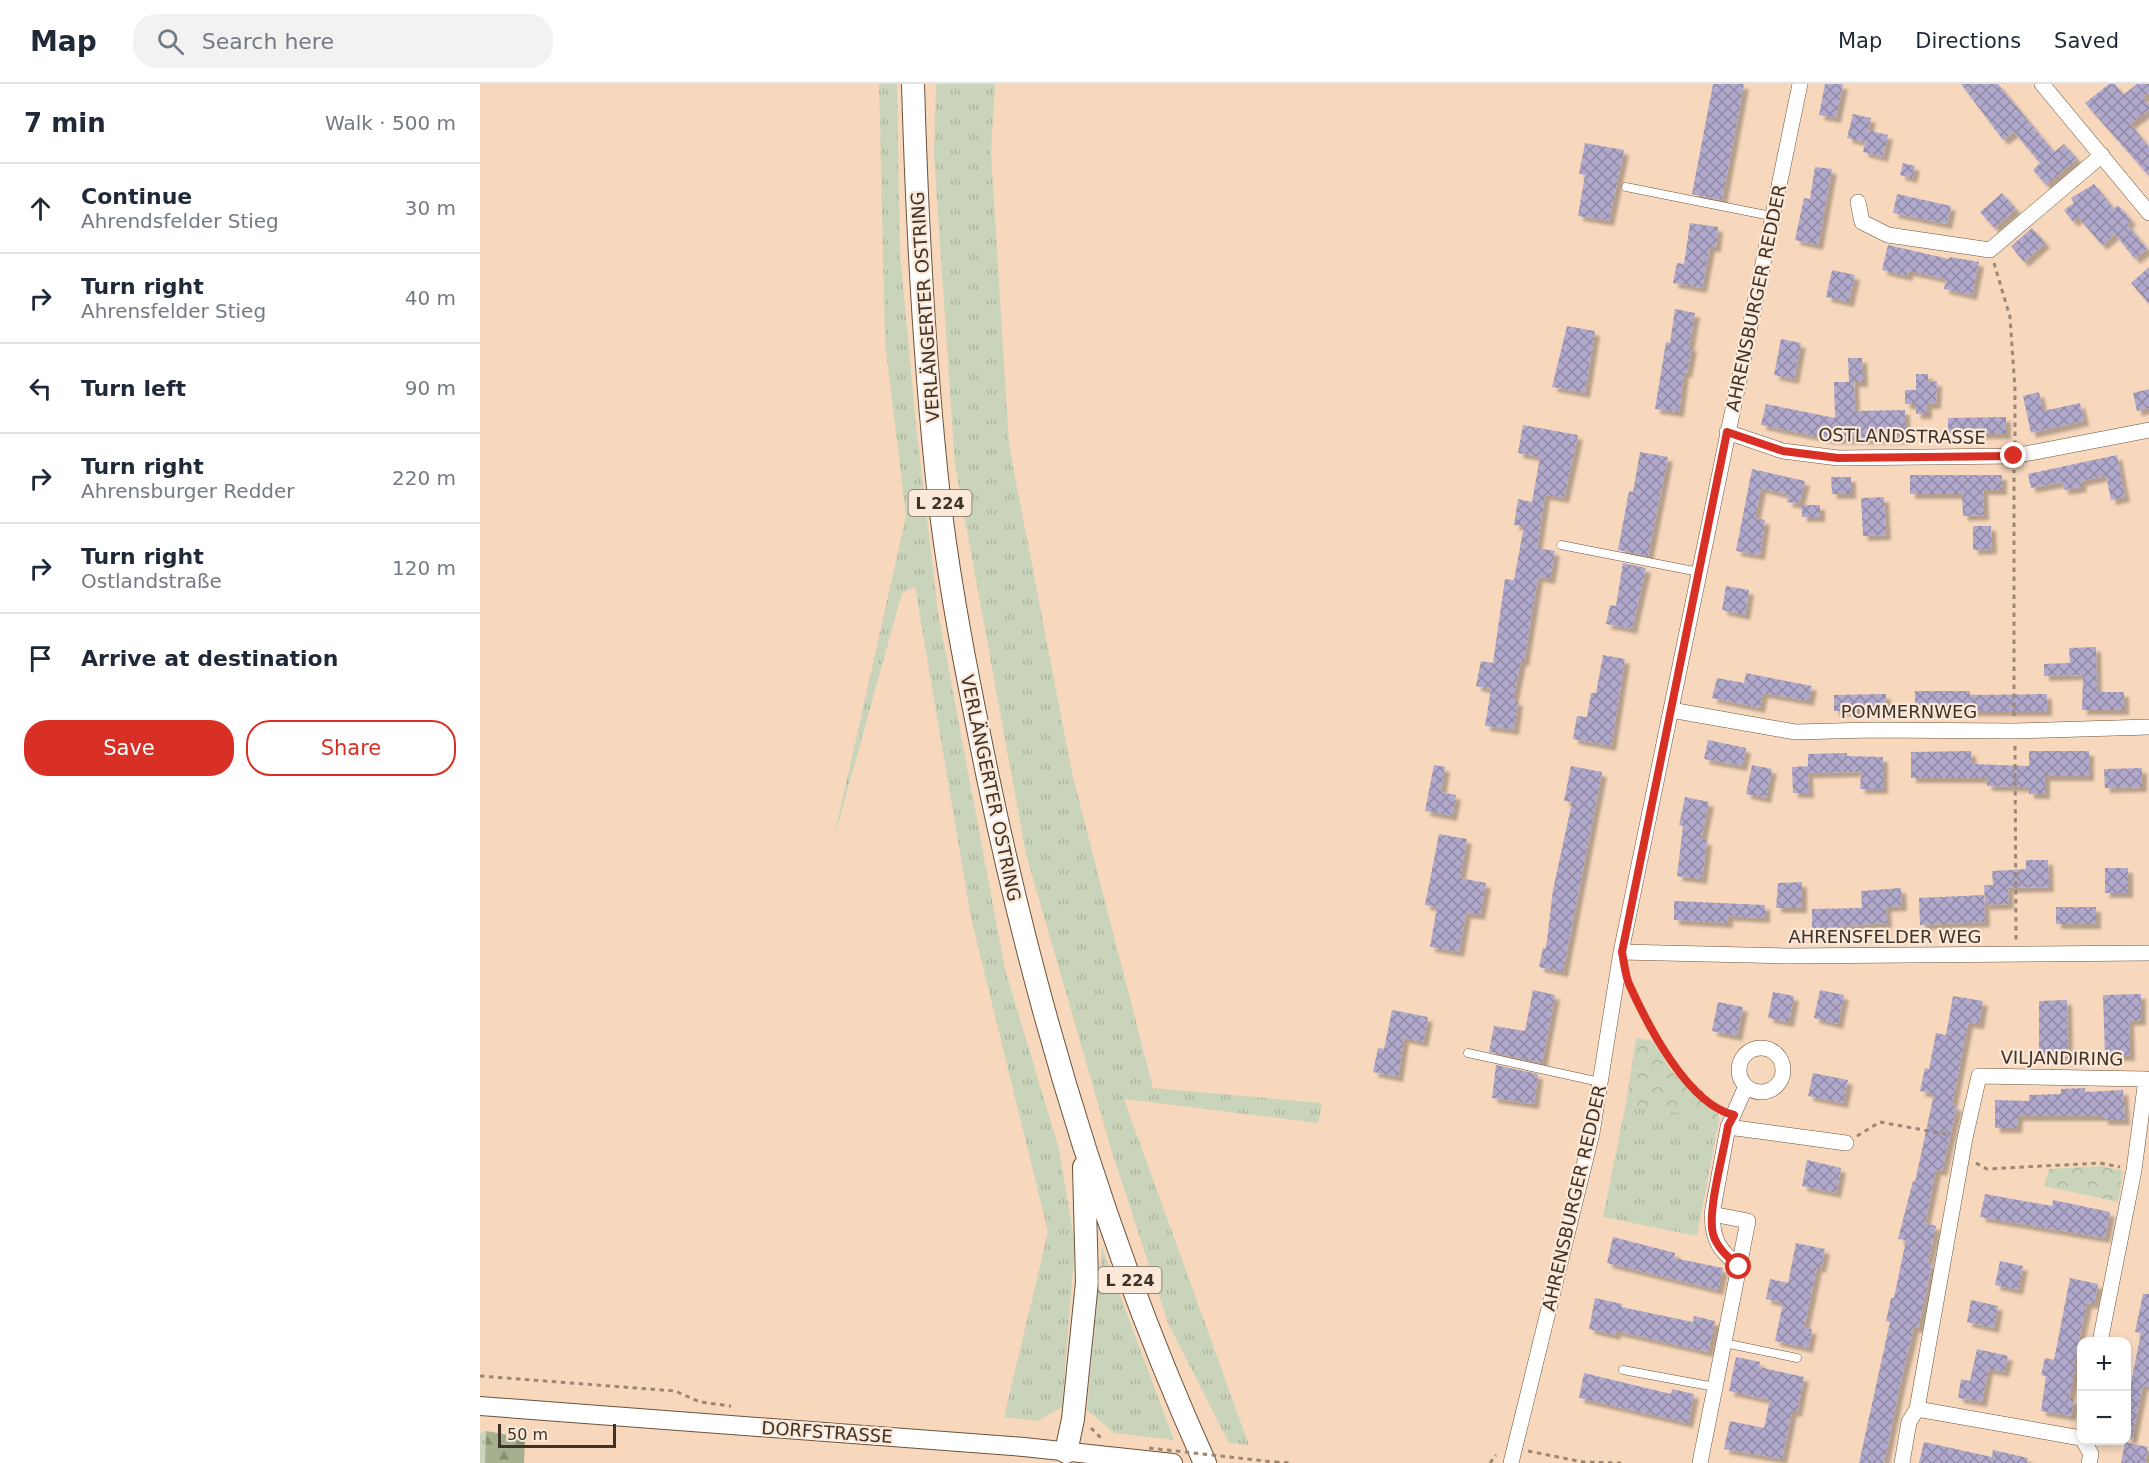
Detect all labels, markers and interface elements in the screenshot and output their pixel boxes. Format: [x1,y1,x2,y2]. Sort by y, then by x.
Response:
search box [133,14,553,68]
text: Map [30,25,97,58]
icon: search [154,25,187,58]
text: Search here [202,29,334,54]
text: Map [1838,29,1882,53]
text: Directions [1915,29,2021,53]
text: Saved [2054,29,2119,53]
text: 7 min [24,108,106,138]
text: Walk · 500 m [325,111,456,135]
street label: AHRENSBURGER REDDER [1722,183,1790,413]
text: Continue [81,184,192,209]
street label: VERLÄNGERTER OSTRING [906,191,944,423]
icon: ahead [24,192,57,225]
text: 30 m [405,196,456,220]
text: Ahrendsfelder Stieg [81,209,279,233]
text: Turn right [81,274,204,299]
icon: right [24,282,57,315]
text: 40 m [405,286,456,310]
text: Ahrensfelder Stieg [81,299,266,323]
icon: left [24,372,57,405]
text: Turn left [81,376,186,401]
text: 90 m [405,376,456,400]
street label: OSTLANDSTRASSE [1818,424,1986,448]
route end [2000,442,2026,468]
text: Turn right [81,454,204,479]
icon: right [24,462,57,495]
text: 220 m [392,466,456,490]
text: Ahrensburger Redder [81,479,295,503]
road number: L 224 [908,490,972,516]
text: Turn right [81,544,204,569]
icon: right [24,552,57,585]
text: 120 m [392,556,456,580]
text: Ostlandstraße [81,569,222,593]
icon: arrive [24,642,57,675]
text: Arrive at destination [81,646,338,671]
street label: VERLÄNGERTER OSTRING [957,673,1025,903]
street label: POMMERNWEG [1841,701,1977,722]
button: Save [24,720,234,776]
button: Share [246,720,456,776]
street label: AHRENSFELDER WEG [1789,926,1981,947]
street label: VILJANDIRING [2000,1046,2124,1070]
street label: AHRENSBURGER REDDER [1538,1083,1610,1313]
route start [1725,1253,1751,1279]
road number: L 224 [1098,1267,1162,1293]
map controls [2077,1337,2131,1445]
button: + [2077,1337,2131,1391]
button: − [2077,1391,2131,1445]
street label: DORFSTRASSE [761,1417,893,1447]
scale bar [498,1421,616,1448]
text: 50 m [507,1425,548,1444]

